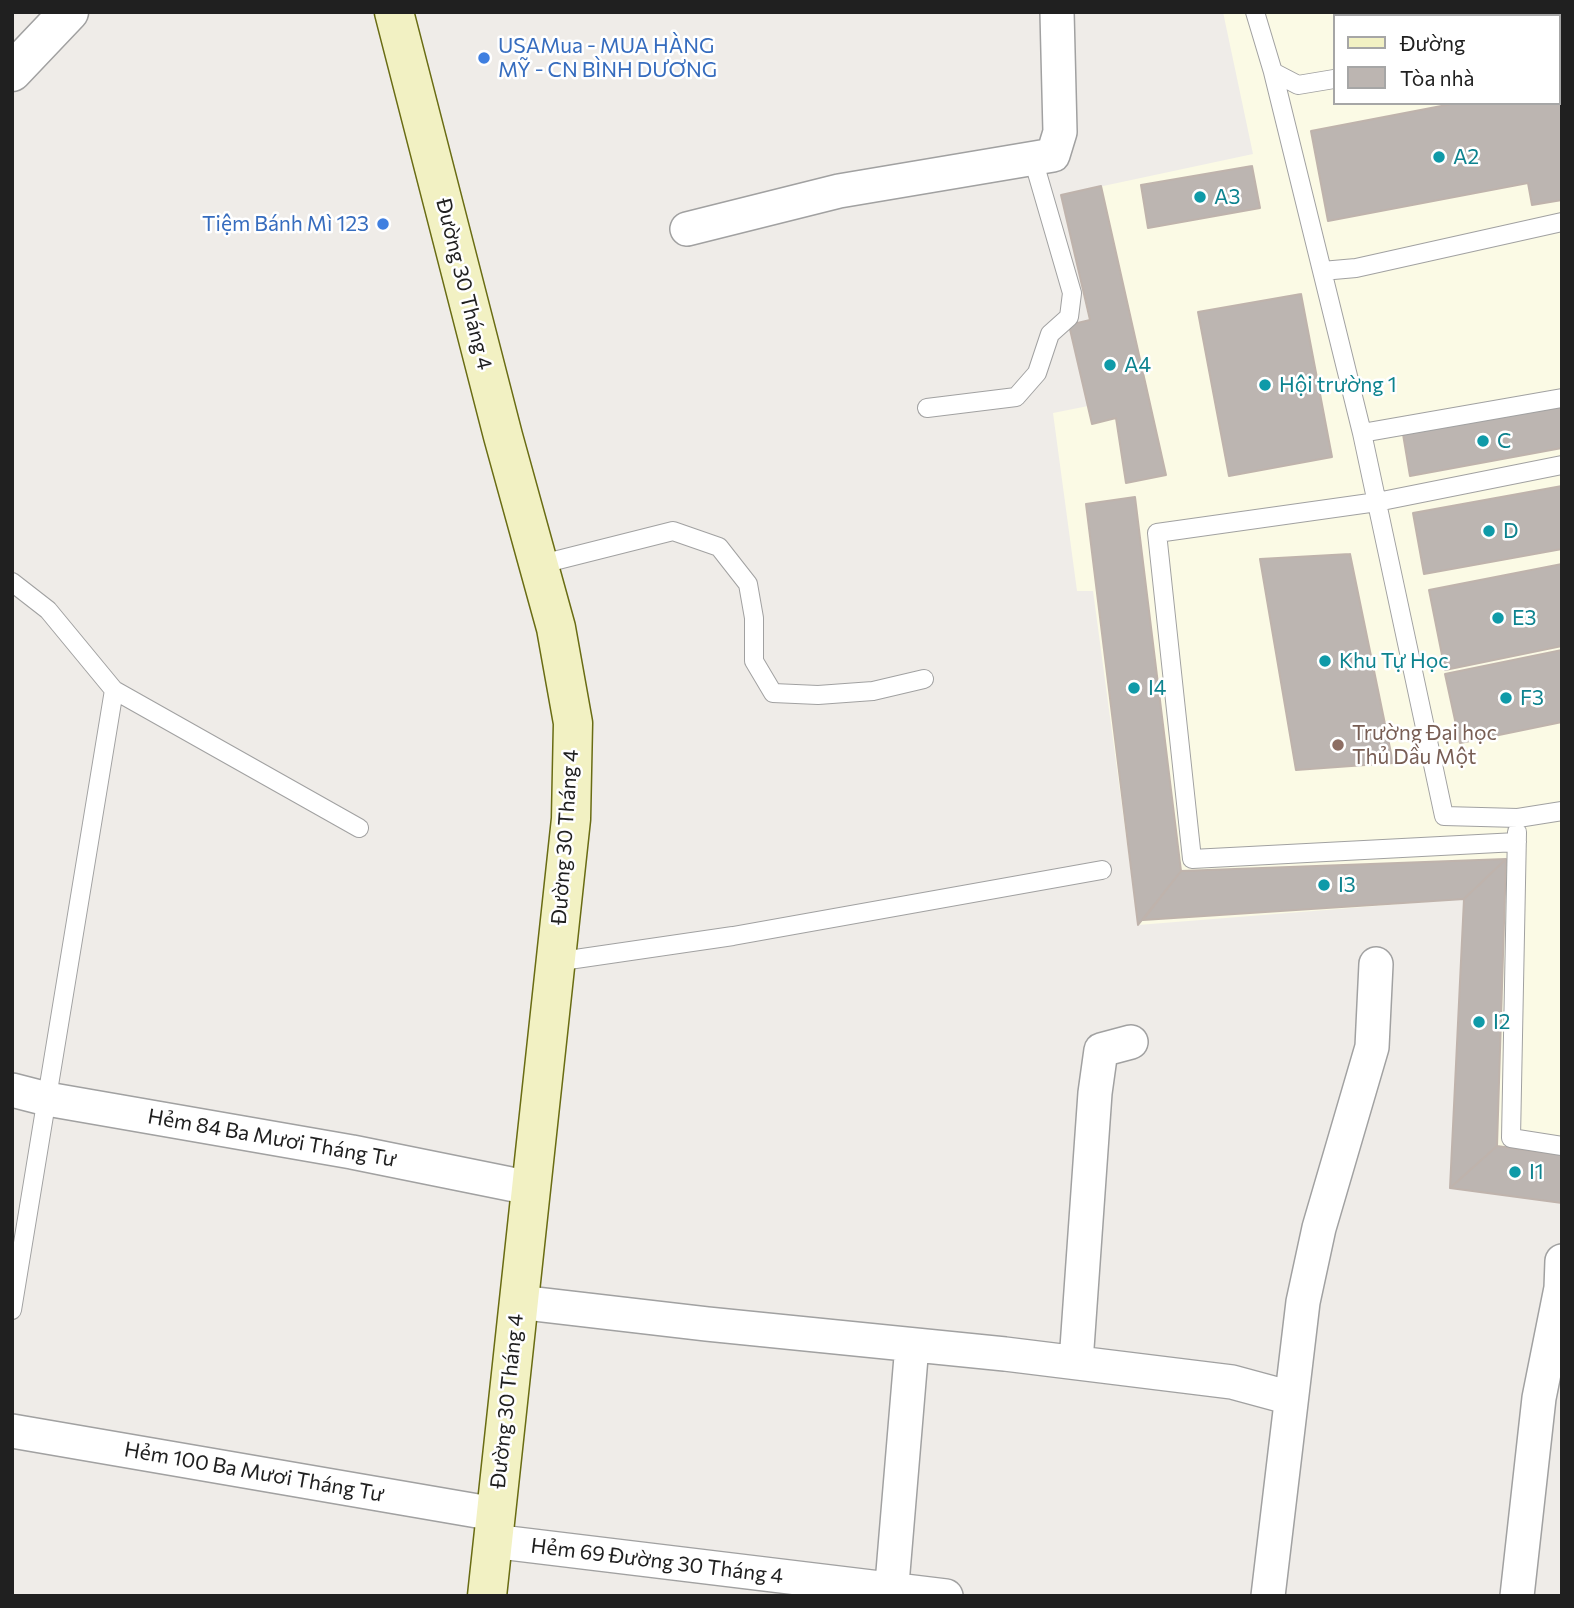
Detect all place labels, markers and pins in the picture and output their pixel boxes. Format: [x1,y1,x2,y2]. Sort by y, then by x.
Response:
place label: USAMua - MUA HÀNG MỸ - CN BÌNH DƯƠNG [498,33,717,83]
marker: USAMua - MUA HÀNG MỸ - CN BÌNH DƯƠNG [476,50,492,66]
place label: A2 [1453,144,1479,170]
marker: A2 [1431,149,1447,165]
place label: A3 [1214,184,1240,210]
marker: A3 [1192,189,1208,205]
place label: Tiệm Bánh Mì 123 [202,211,369,237]
marker: Tiệm Bánh Mì 123 [375,216,391,232]
place label: A4 [1124,352,1151,378]
marker: A4 [1102,357,1118,373]
place label: Hội trường 1 [1279,372,1397,398]
marker: Hội trường 1 [1257,377,1273,393]
place label: C [1497,428,1511,454]
marker: C [1475,433,1491,449]
place label: D [1503,518,1518,544]
marker: D [1481,523,1497,539]
place label: E3 [1512,605,1536,631]
marker: E3 [1490,610,1506,626]
place label: Khu Tự Học [1339,648,1449,674]
marker: Khu Tự Học [1317,653,1333,669]
place label: I4 [1148,675,1166,701]
marker: I4 [1126,680,1142,696]
place label: F3 [1520,685,1544,711]
marker: F3 [1498,690,1514,706]
place label: Trường Đại học Thủ Dầu Một [1352,720,1497,770]
marker: Trường Đại học Thủ Dầu Một [1330,737,1346,753]
place label: I3 [1338,872,1356,898]
marker: I3 [1316,877,1332,893]
place label: I2 [1493,1009,1511,1035]
marker: I2 [1471,1014,1487,1030]
place label: I1 [1529,1159,1544,1185]
marker: I1 [1507,1164,1523,1180]

